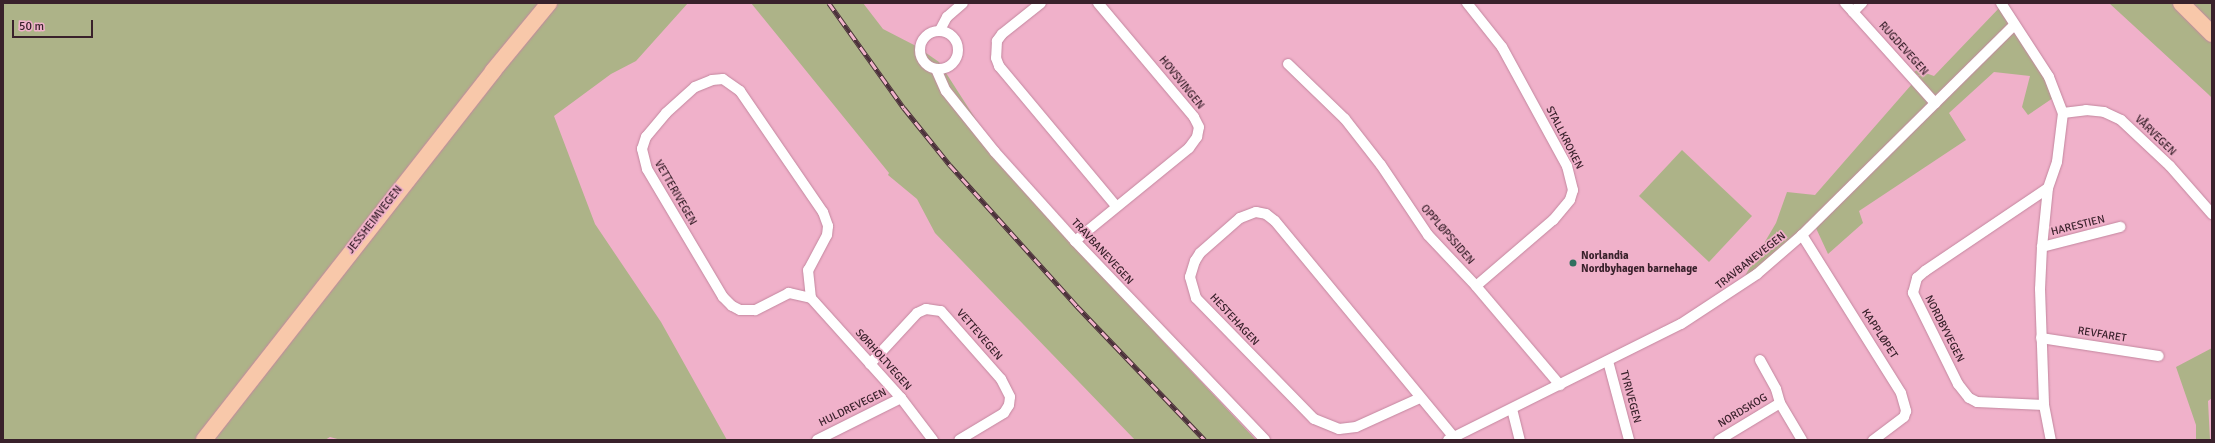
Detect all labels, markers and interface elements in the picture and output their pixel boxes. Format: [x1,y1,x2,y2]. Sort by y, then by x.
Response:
scale bar [14,12,95,38]
text: 50 m [19,19,44,34]
street label: RUGDEVEGEN [1876,20,1930,78]
street label: HOVSVINGEN [1156,54,1206,112]
street label: STALLKROKEN [1542,104,1586,172]
street label: VÅRVEGEN [2132,113,2178,159]
street label: VETTERIVEGEN [651,158,699,228]
street label: JESSHEIMVEGEN [345,184,405,256]
street label: OPPLØPSSIDEN [1417,202,1477,268]
street label: HARESTIEN [2050,213,2106,239]
street label: TRAVBANEVEGEN [1068,216,1136,288]
street label: TRAVBANEVEGEN [1714,230,1788,292]
place label: Norlandia Nordbyhagen barnehage [1581,250,1698,276]
marker: Norlandia Nordbyhagen barnehage [1568,258,1578,268]
street label: HESTEHAGEN [1207,291,1261,349]
street label: NORDBYVEGEN [1921,293,1967,365]
street label: VETTEVEGEN [953,307,1005,363]
street label: KAPPLØPET [1858,307,1900,361]
street label: REVFARET [2077,325,2127,345]
street label: SØRHOLTVEGEN [852,327,914,393]
street label: TYRIVEGEN [1617,369,1643,425]
street label: HULDREVEGEN [817,386,889,430]
street label: NORDSKOG [1716,391,1770,431]

